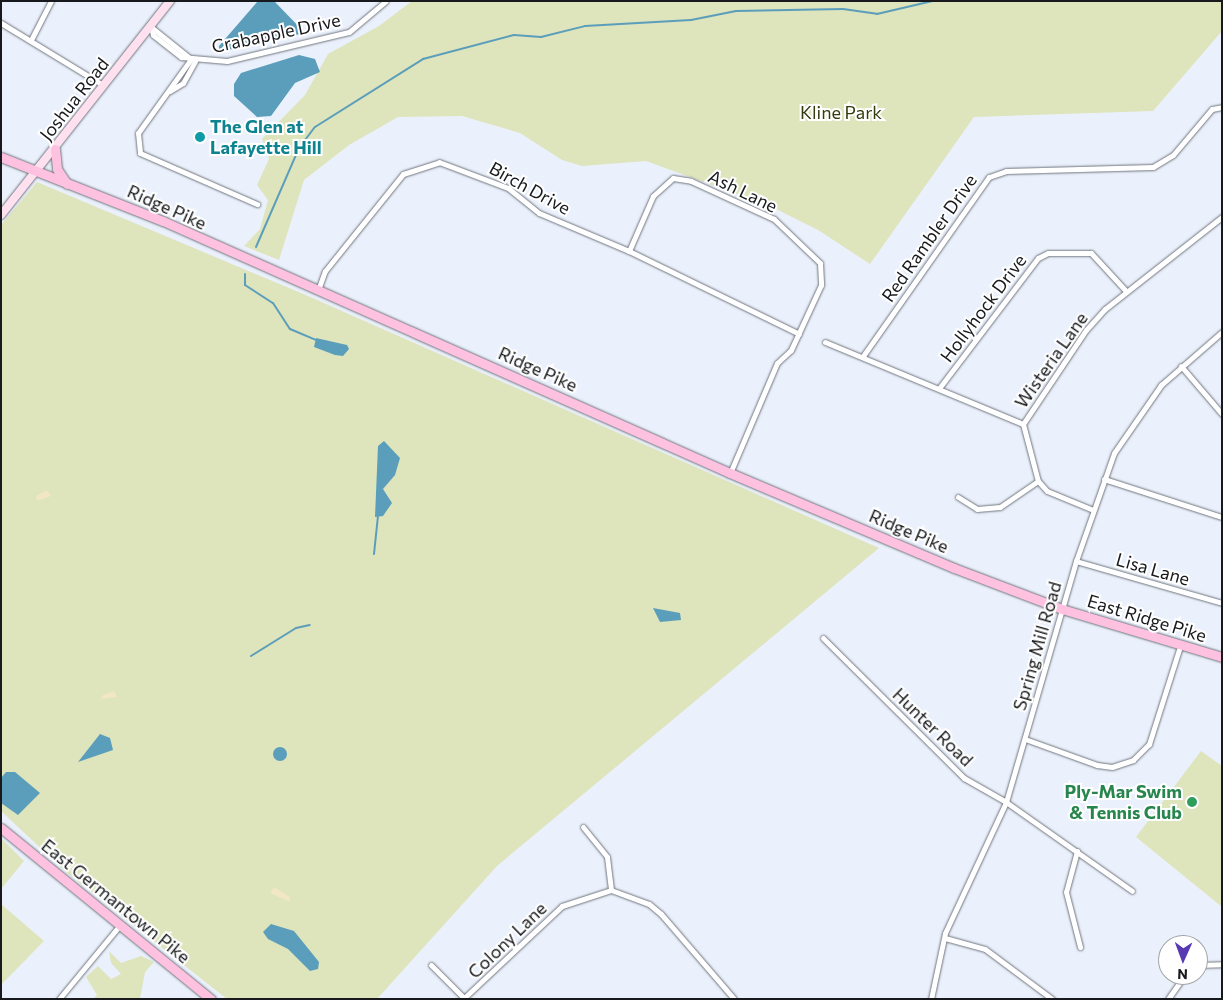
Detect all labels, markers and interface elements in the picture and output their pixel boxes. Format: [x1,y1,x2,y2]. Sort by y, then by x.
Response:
street label: Crabapple Drive [210,9,342,57]
street label: Joshua Road [35,53,113,145]
park label: Kline Park [800,101,882,123]
place label: The Glen at Lafayette Hill [210,116,322,158]
marker: The Glen at Lafayette Hill [194,131,206,143]
street label: Birch Drive [486,157,574,219]
street label: Ash Lane [705,165,781,217]
street label: Red Rambler Drive [877,170,981,306]
street label: Ridge Pike [124,180,210,234]
street label: Hollyhock Drive [935,250,1031,366]
street label: Wisteria Lane [1010,308,1092,412]
street label: Ridge Pike [495,342,581,396]
street label: Ridge Pike [866,505,952,557]
street label: Lisa Lane [1114,548,1192,590]
street label: Spring Mill Road [1008,579,1066,713]
street label: East Ridge Pike [1085,590,1209,646]
street label: Hunter Road [888,683,978,771]
place label: Ply-Mar Swim & Tennis Club [1064,781,1182,824]
marker: Ply-Mar Swim & Tennis Club [1186,796,1198,808]
street label: East Germantown Pike [37,834,195,968]
street label: Colony Lane [463,897,551,983]
north arrow [1158,935,1208,985]
text: N [1177,966,1188,983]

